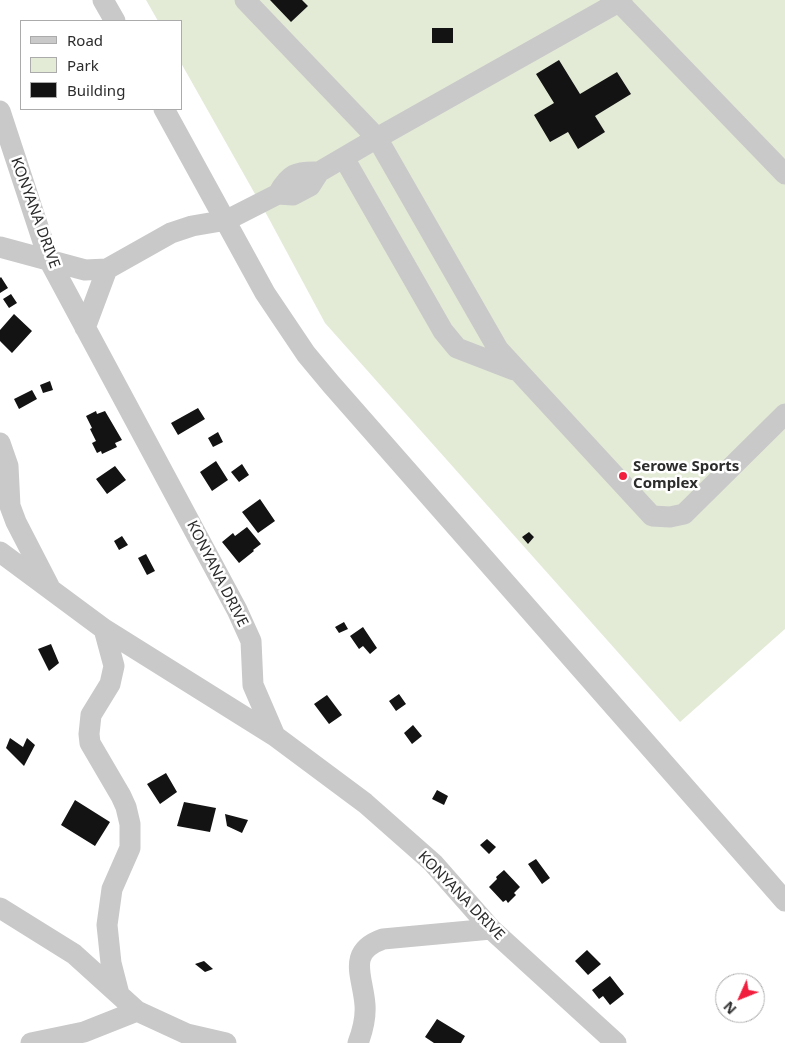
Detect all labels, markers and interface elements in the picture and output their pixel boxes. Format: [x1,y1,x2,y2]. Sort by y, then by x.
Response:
legend [20,20,182,110]
text: Road [67,30,103,50]
text: Park [67,55,99,75]
text: Building [67,80,125,100]
street label: KONYANA DRIVE [7,155,63,271]
place label: Serowe Sports Complex [633,458,739,493]
marker: Serowe Sports Complex [617,470,629,482]
street label: KONYANA DRIVE [182,518,252,630]
street label: KONYANA DRIVE [414,848,508,944]
north arrow [715,973,765,1023]
text: N [719,997,740,1019]

